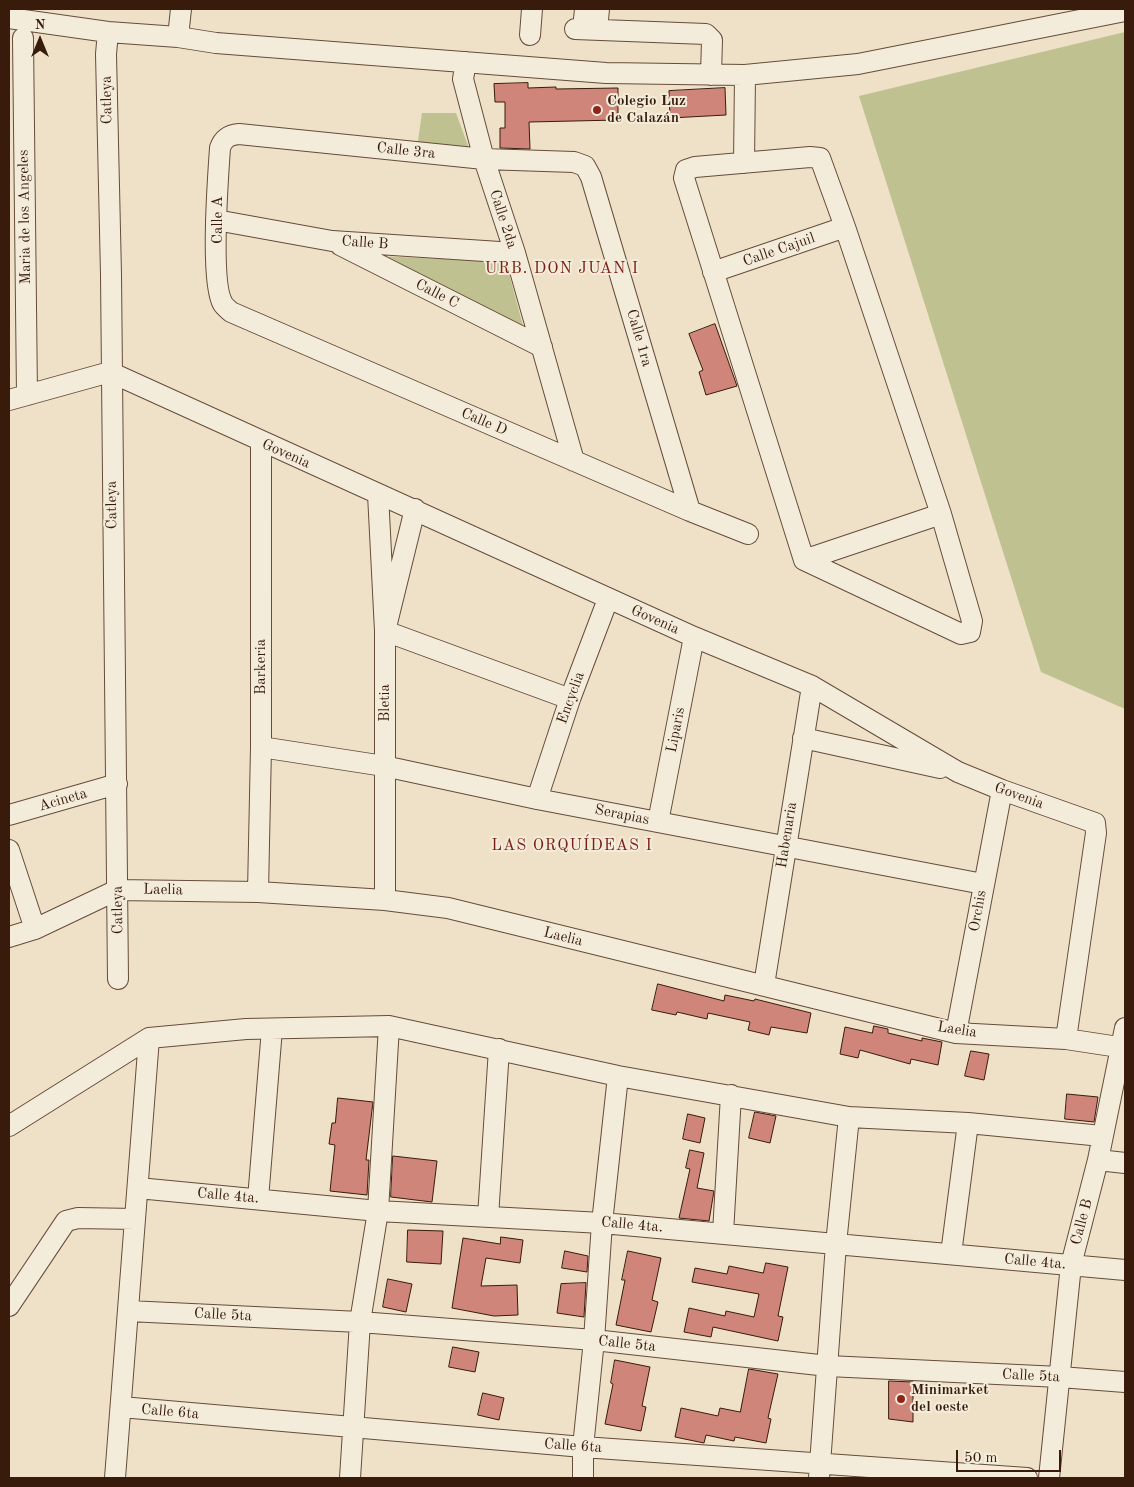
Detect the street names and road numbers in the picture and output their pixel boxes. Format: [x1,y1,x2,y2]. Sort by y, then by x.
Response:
street label: Catleya [98,76,116,124]
street label: Calle 3ra [376,139,436,163]
street label: Maria de los Angeles [15,149,35,285]
street label: Calle 2da [485,187,521,251]
street label: Calle A [209,196,227,244]
street label: Calle Cajuil [741,229,817,271]
street label: Calle B [341,232,389,254]
street label: Calle C [412,275,462,313]
street label: Calle 1ra [622,307,656,369]
street label: Calle D [458,404,510,440]
street label: Govenia [259,435,313,473]
street label: Catleya [103,481,121,529]
street label: Govenia [628,601,682,639]
street label: Barkeria [252,639,270,695]
street label: Encyclia [553,669,589,727]
street label: Bletia [376,684,394,722]
street label: Liparis [663,706,689,754]
street label: Govenia [992,779,1046,813]
street label: Acineta [37,784,89,816]
street label: Serapias [593,801,651,829]
street label: Habenaria [773,801,801,869]
street label: Laelia [143,881,183,899]
street label: Catleya [109,886,127,934]
street label: Orchis [965,889,991,933]
street label: Laelia [541,923,585,951]
street label: Laelia [936,1018,978,1042]
street label: Calle 4ta. [196,1184,260,1208]
street label: Calle B [1067,1197,1097,1247]
street label: Calle 4ta. [600,1213,664,1237]
street label: Calle 4ta. [1003,1250,1067,1274]
street label: Calle 5ta [194,1304,252,1326]
street label: Calle 5ta [597,1332,657,1356]
street label: Calle 5ta [1002,1365,1060,1387]
street label: Calle 6ta [140,1401,200,1423]
street label: Calle 6ta [543,1435,603,1457]

